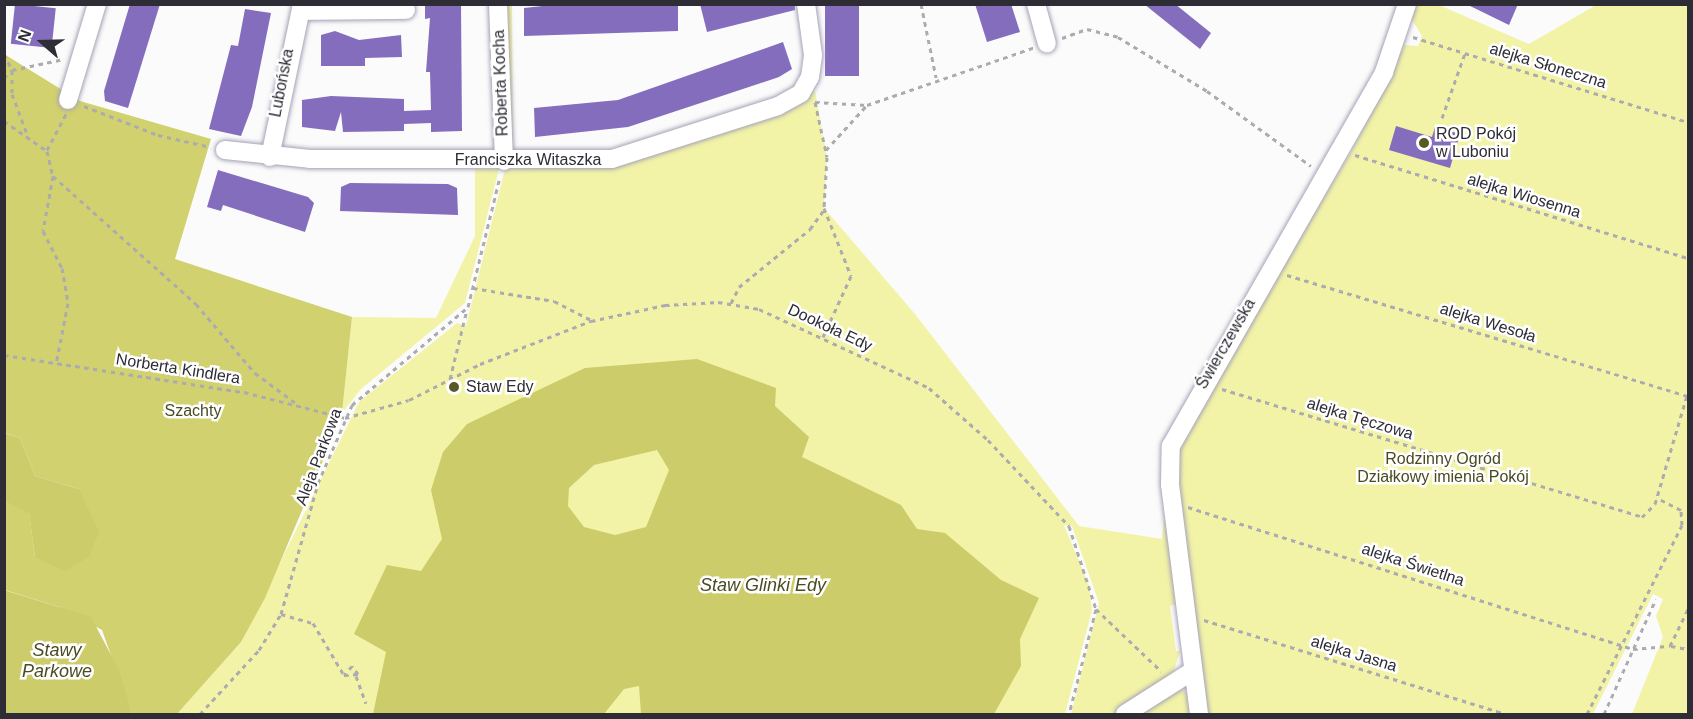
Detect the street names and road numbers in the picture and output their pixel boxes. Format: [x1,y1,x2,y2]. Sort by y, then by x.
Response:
street label: Roberta Kocha [490,29,512,137]
street label: alejka Słoneczna [1487,39,1609,93]
street label: Lubońska [266,47,298,119]
street label: Franciszka Witaszka [455,150,601,170]
street label: alejka Wiosenna [1465,170,1583,222]
street label: Świerczewska [1192,295,1260,393]
street label: alejka Wesoła [1438,299,1538,347]
street label: Dookoła Edy [785,300,875,356]
street label: Norberta Kindlera [115,350,241,388]
street label: alejka Tęczowa [1304,394,1416,444]
street label: Aleja Parkowa [292,406,346,508]
street label: alejka Świetlna [1359,539,1467,591]
street label: alejka Jasna [1309,632,1399,676]

